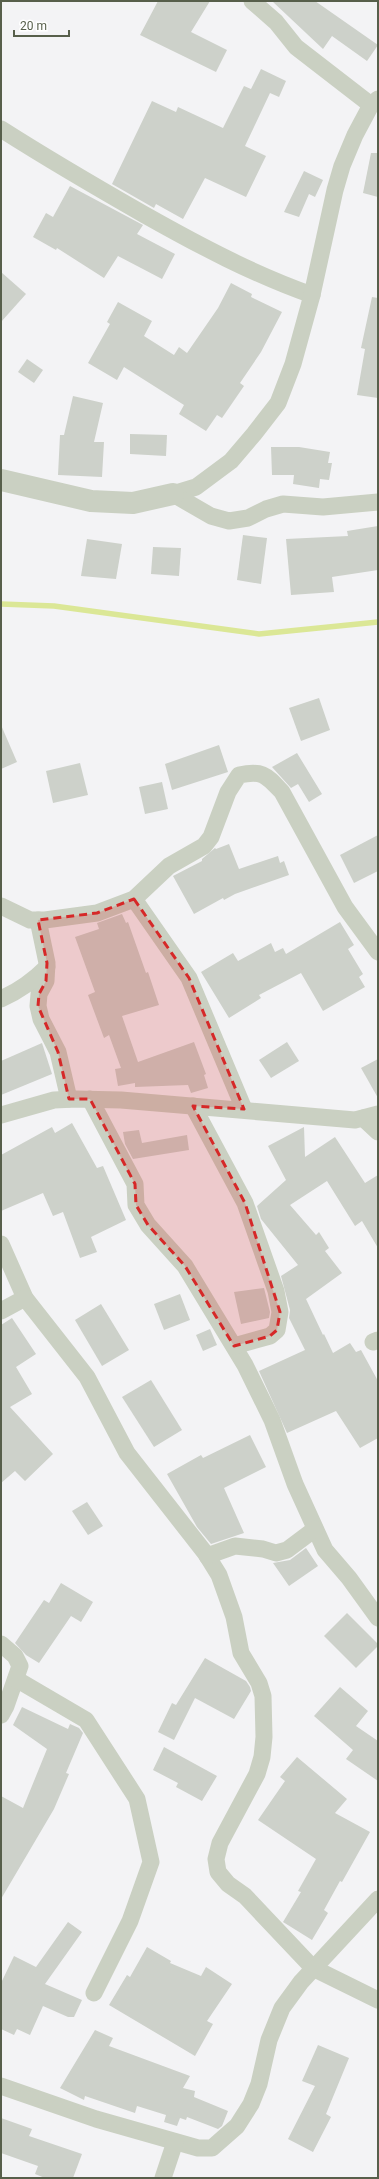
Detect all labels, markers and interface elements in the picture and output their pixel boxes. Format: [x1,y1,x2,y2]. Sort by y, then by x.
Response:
scale bar [14,12,69,38]
text: 20 m [20,19,47,33]

